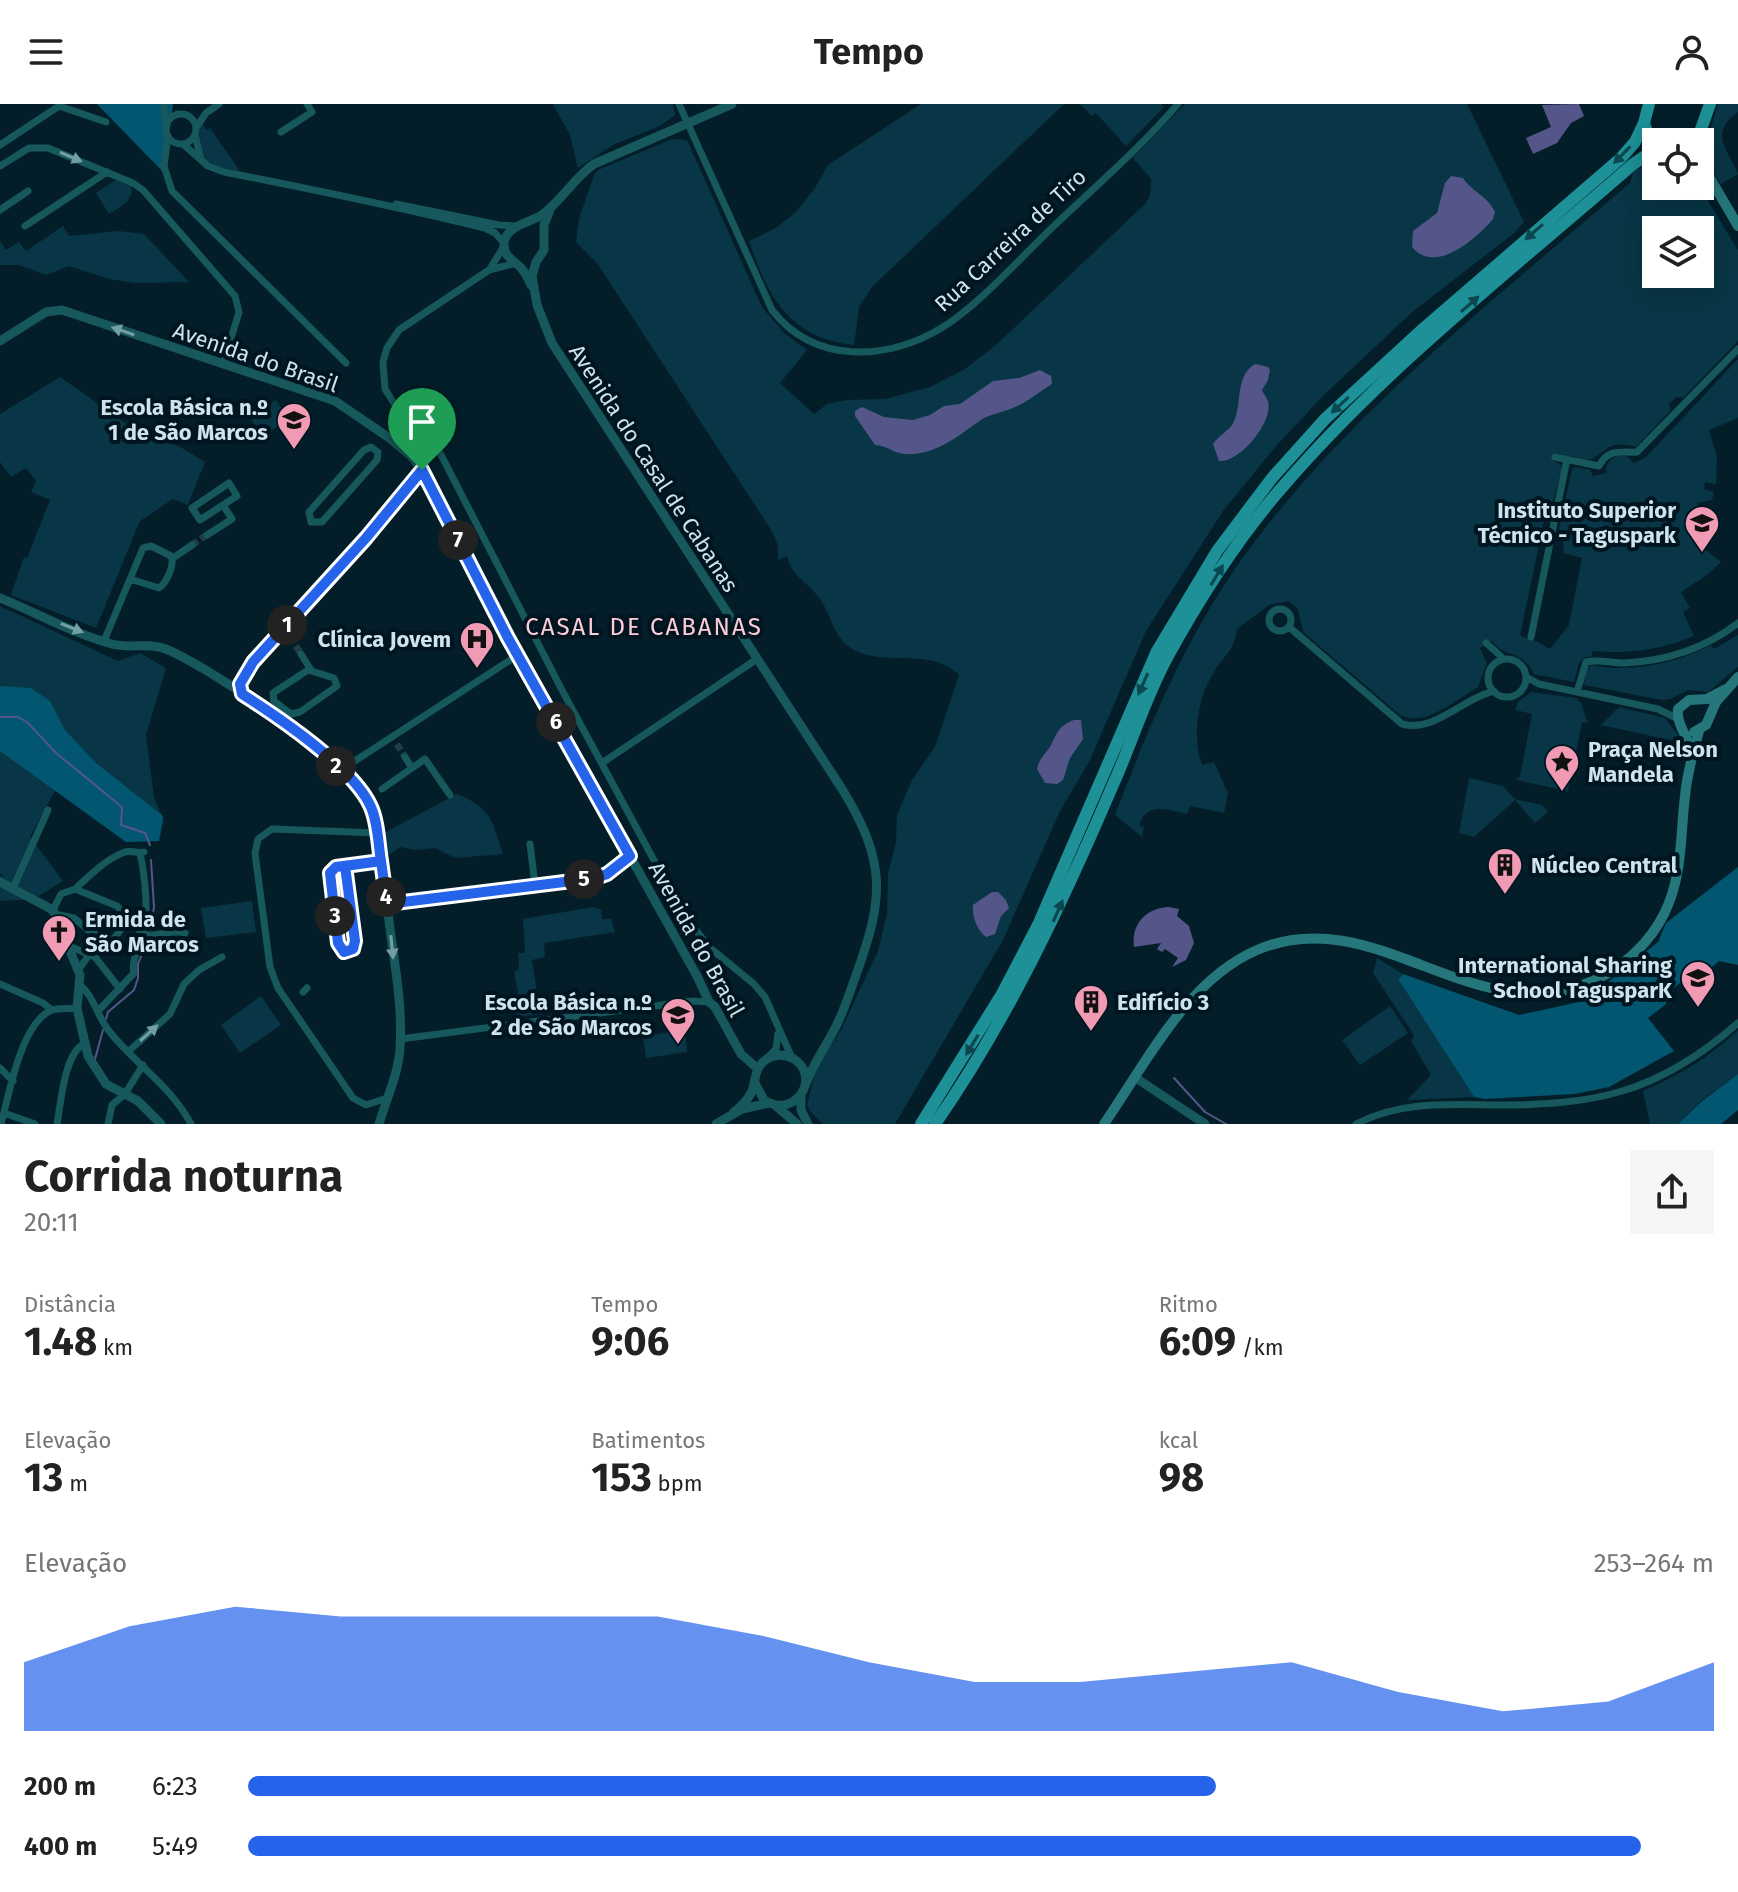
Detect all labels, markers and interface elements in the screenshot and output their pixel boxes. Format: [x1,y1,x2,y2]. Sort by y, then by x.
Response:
icon: menu [24,30,68,74]
text: Tempo [814,30,924,74]
icon: person [1670,30,1714,74]
map controls [1642,128,1714,288]
button: locate [1642,128,1714,200]
one-way arrow [1614,145,1632,164]
one-way arrow [59,151,83,164]
street label: Rua Carreira de Tiro [929,163,1092,318]
button: layers [1642,216,1714,288]
one-way arrow [1524,223,1544,240]
one-way arrow [1459,296,1479,313]
street label: Avenida do Brasil [170,317,342,398]
one-way arrow [110,324,134,337]
street label: Avenida do Casal de Cabanas [563,339,744,597]
pin [388,388,456,470]
place label: Escola Básica n.º 1 de São Marcos [100,394,268,446]
one-way arrow [1331,396,1350,414]
icon: arrive [400,400,444,444]
school or university icon: Escola Básica n.º 1 de São Marcos [275,401,313,451]
place label: Instituto Superior Técnico - Taguspark [1478,497,1677,549]
school or university icon: Instituto Superior Técnico - Taguspark [1683,504,1721,554]
pin: 7 [438,520,478,560]
text: 7 [453,526,463,553]
one-way arrow [1209,564,1223,586]
pin: 1 [267,605,307,645]
text: 1 [282,611,292,638]
district label: CASAL DE CABANAS [525,613,763,641]
hospital icon: Clínica Jovem [458,620,496,670]
one-way arrow [60,622,84,635]
place label: Clínica Jovem [318,626,451,653]
one-way arrow [1136,672,1149,696]
pin: 6 [536,702,576,742]
text: 6 [550,708,562,735]
place label: Praça Nelson Mandela [1588,736,1718,788]
place icon: Praça Nelson Mandela [1543,743,1581,793]
pin: 2 [316,746,356,786]
text: 2 [330,752,342,779]
building icon: Núcleo Central [1486,846,1524,896]
place label: Núcleo Central [1531,852,1678,879]
street label: Avenida do Brasil [643,857,750,1021]
pin: 5 [564,859,604,899]
text: 5 [578,865,590,892]
pin: 4 [366,877,406,917]
text: 4 [380,883,392,910]
pin: 3 [315,896,355,936]
one-way arrow [1051,899,1064,923]
text: 3 [329,902,341,929]
place label: Ermida de São Marcos [85,906,199,958]
church icon: Ermida de São Marcos [40,913,78,963]
one-way arrow [385,935,398,960]
place label: International Sharing School TagusparK [1458,952,1673,1004]
school or university icon: International Sharing School TagusparK [1679,959,1717,1009]
building icon: Edifício 3 [1072,983,1110,1033]
place label: Escola Básica n.º 2 de São Marcos [484,989,652,1041]
place label: Edifício 3 [1117,989,1209,1016]
school or university icon: Escola Básica n.º 2 de São Marcos [659,996,697,1046]
one-way arrow [139,1025,159,1042]
one-way arrow [965,1034,979,1056]
text: Corrida noturna [24,1150,343,1203]
button: share [1630,1150,1714,1234]
text: 20:11 [24,1207,79,1238]
text: Distância [24,1291,116,1318]
text: Tempo [591,1291,658,1318]
text: Ritmo [1159,1291,1218,1318]
text: 1.48 [24,1318,97,1366]
text: 9:06 [591,1318,669,1366]
text: 6:09 [1159,1318,1236,1366]
text: km [97,1334,133,1361]
text: /km [1236,1334,1284,1361]
text: Elevação [24,1427,111,1454]
text: Batimentos [591,1427,705,1454]
text: kcal [1159,1427,1198,1454]
text: 13 [24,1454,63,1502]
text: 153 [591,1454,652,1502]
text: 98 [1159,1454,1204,1502]
text: m [63,1470,88,1497]
text: bpm [652,1470,703,1497]
text: Elevação [24,1548,127,1579]
text: 253–264 m [1594,1548,1714,1579]
text: 200 m [24,1771,96,1802]
text: 6:23 [152,1771,198,1802]
text: 400 m [24,1831,97,1862]
text: 5:49 [152,1831,198,1862]

